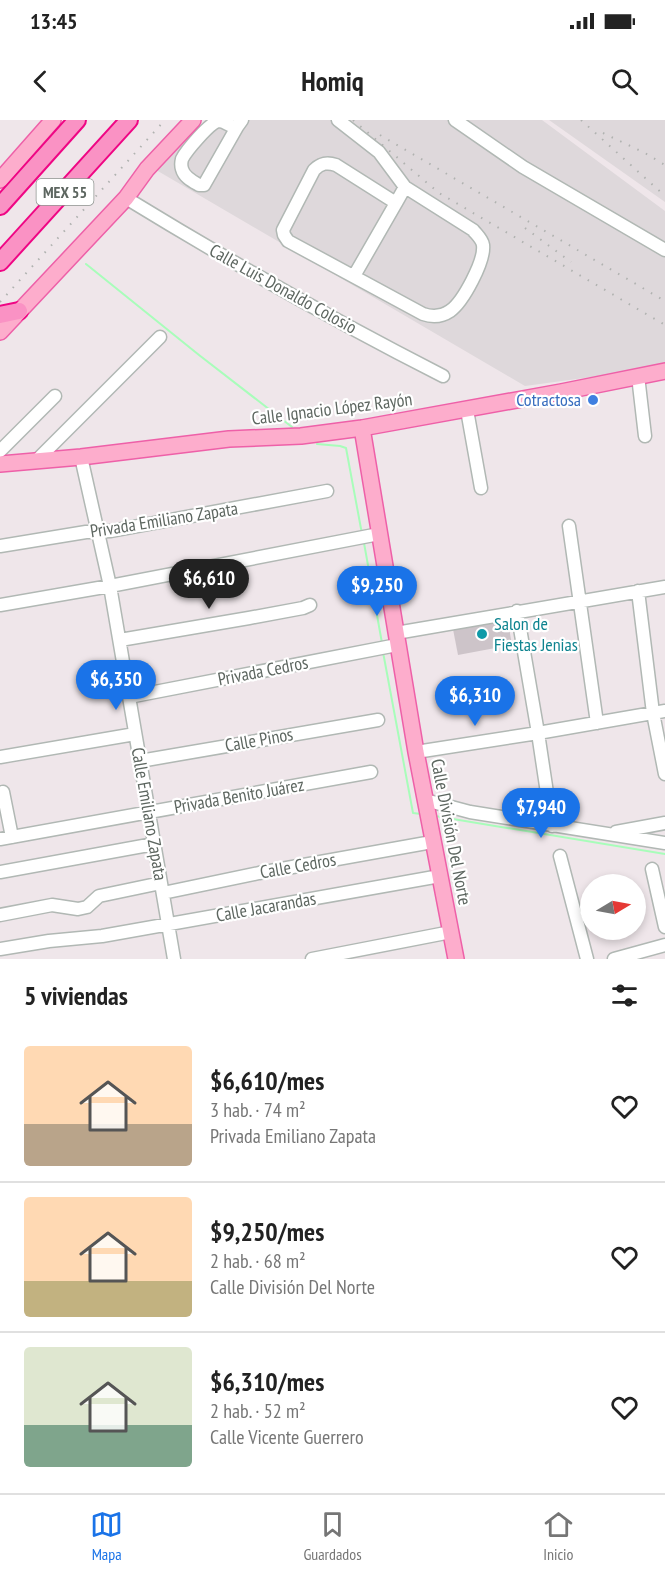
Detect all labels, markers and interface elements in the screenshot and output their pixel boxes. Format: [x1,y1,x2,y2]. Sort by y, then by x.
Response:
text: 13:45 [30,7,78,35]
text: Homiq [301,64,364,98]
icon: back [24,65,57,98]
icon: search [608,65,641,98]
road number: MEX 55 [36,179,94,205]
street label: Calle Luis Donaldo Colosio [206,239,361,339]
street label: Calle Ignacio López Rayón [250,387,414,430]
place label: Cotractosa [516,388,581,411]
marker: Cotractosa [586,393,600,407]
street label: Privada Emiliano Zapata [88,496,239,543]
pin: $6,610 [160,559,258,610]
text: $6,610 [183,565,235,591]
pin: $9,250 [328,566,426,617]
text: $9,250 [351,572,403,598]
place label: Salon de Fiestas Jenias [494,612,578,656]
marker: Salon de Fiestas Jenias [475,627,489,641]
street label: Privada Cedros [216,651,310,691]
pin: $6,350 [67,660,165,711]
text: $6,350 [90,666,142,692]
pin: $6,310 [426,676,524,727]
text: $6,310 [449,682,501,708]
street label: Calle Pinos [223,722,295,757]
street label: Calle Emiliano Zapata [126,746,173,882]
street label: Calle División Del Norte [426,757,477,907]
street label: Privada Benito Juárez [172,773,306,818]
pin: $7,940 [492,788,590,839]
text: $7,940 [516,794,566,820]
street label: Calle Cedros [258,848,338,883]
north arrow [580,874,646,940]
map controls [580,874,646,940]
street label: Calle Jacarandas [214,886,318,927]
text: 5 viviendas [24,979,128,1012]
icon: filters [608,979,641,1012]
text: $6,610/mes [210,1064,324,1097]
icon: home [72,1070,144,1142]
icon: heart [608,1090,641,1123]
text: 3 hab. · 74 m² [210,1097,306,1123]
text: Privada Emiliano Zapata [210,1123,376,1149]
text: $9,250/mes [210,1215,324,1248]
icon: home [72,1221,144,1293]
icon: heart [608,1241,641,1274]
text: 2 hab. · 68 m² [210,1248,306,1274]
text: Calle División Del Norte [210,1274,375,1300]
text: $6,310/mes [210,1365,324,1398]
icon: home [72,1371,144,1443]
icon: heart [608,1391,641,1424]
text: 2 hab. · 52 m² [210,1398,306,1424]
text: Calle Vicente Guerrero [210,1424,364,1450]
tab: Mapa [90,1508,123,1564]
tab: Guardados [303,1508,362,1564]
tab: Inicio [542,1508,575,1564]

